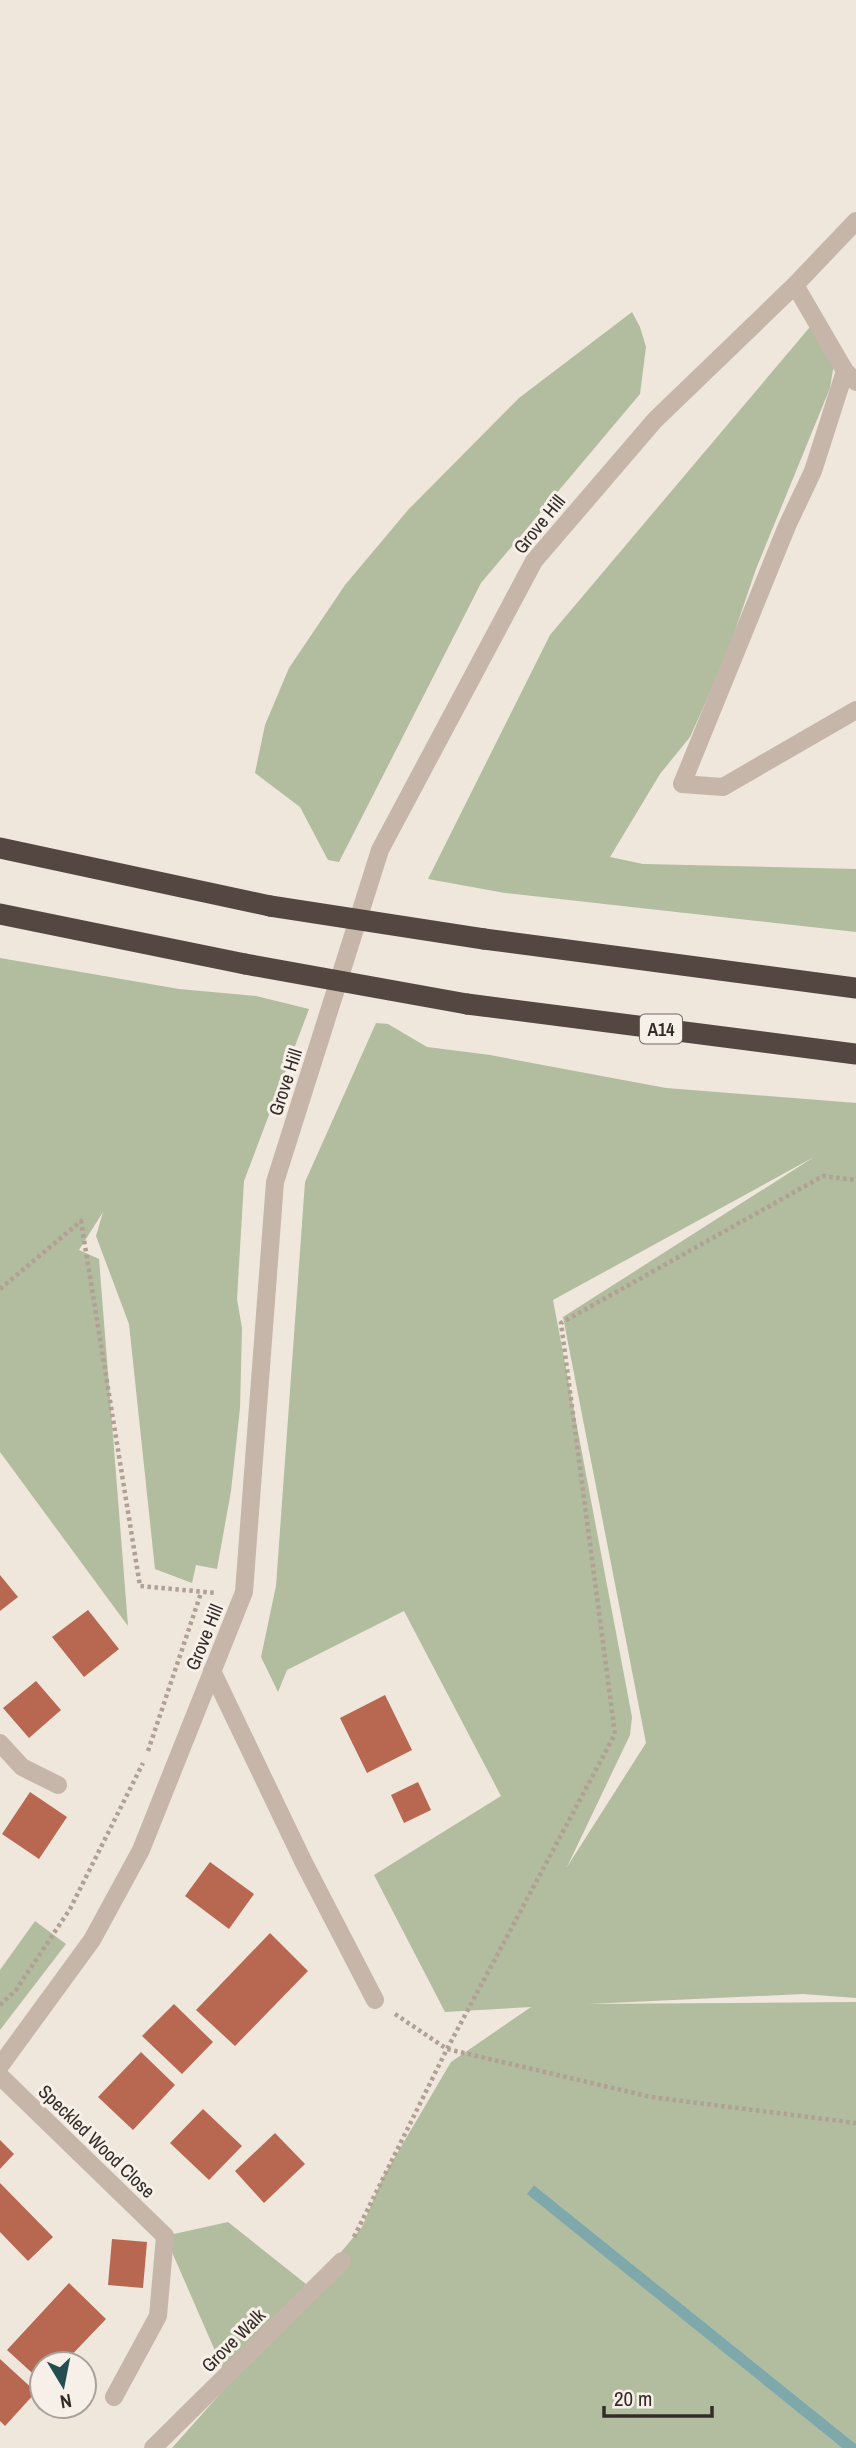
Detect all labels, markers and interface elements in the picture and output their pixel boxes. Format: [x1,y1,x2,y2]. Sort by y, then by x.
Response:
street label: Grove Hill [507,489,571,559]
road number: A14 [640,1014,682,1044]
street label: Grove Hill [262,1045,308,1119]
street label: Grove Hill [179,1600,229,1674]
street label: Speckled Wood Close [33,2079,161,2203]
street label: Grove Walk [195,2302,271,2378]
north arrow [28,2350,98,2420]
scale bar [604,2374,712,2418]
text: 20 m [614,2384,652,2413]
text: N [58,2388,74,2416]

